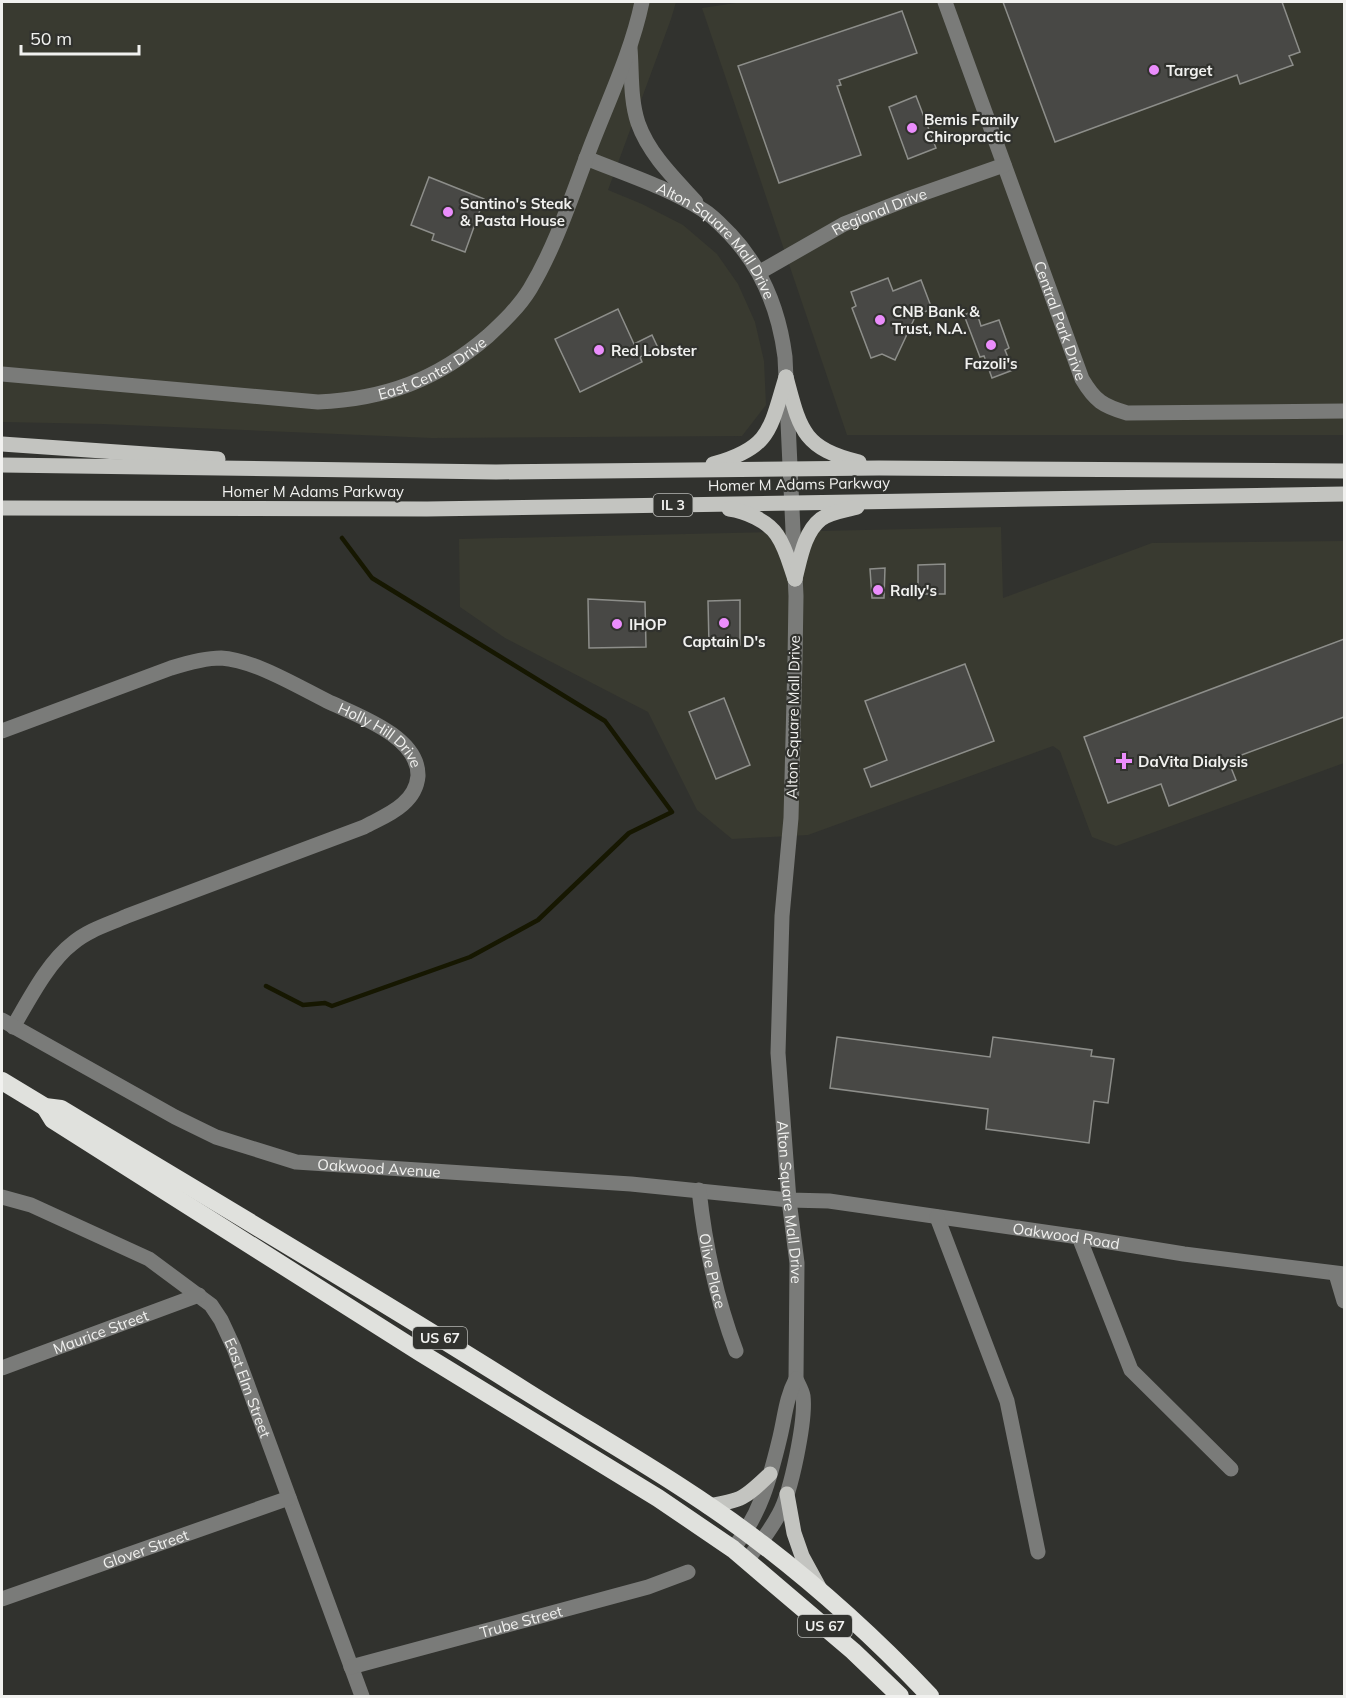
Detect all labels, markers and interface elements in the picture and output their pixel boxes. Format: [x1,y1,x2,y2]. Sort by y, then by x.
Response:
scale bar [21,18,140,56]
text: 50 m [30,27,72,50]
place label: Target [1166,61,1213,80]
marker: Target [1147,63,1161,77]
place label: Bemis Family Chiropractic [924,110,1019,146]
marker: Bemis Family Chiropractic [905,121,919,135]
street label: Alton Square Mall Drive [654,178,779,302]
street label: Regional Drive [828,183,929,239]
place label: Santino's Steak & Pasta House [460,194,573,230]
marker: Santino's Steak & Pasta House [441,205,455,219]
street label: Central Park Drive [1030,258,1091,383]
place label: CNB Bank & Trust, N.A. [892,302,980,338]
marker: CNB Bank & Trust, N.A. [873,313,887,327]
street label: East Center Drive [376,332,490,403]
marker: Fazoli's [984,338,998,352]
place label: Red Lobster [611,341,697,360]
marker: Red Lobster [592,343,606,357]
place label: Fazoli's [964,354,1018,373]
street label: Homer M Adams Parkway [708,473,890,495]
street label: Homer M Adams Parkway [222,482,404,501]
road number: IL 3 [654,494,692,516]
place label: Rally's [890,581,937,600]
marker: Rally's [871,583,885,597]
place label: IHOP [629,615,667,634]
marker: Captain D's [717,616,731,630]
marker: IHOP [610,617,624,631]
place label: Captain D's [682,632,766,651]
street label: Alton Square Mall Drive [782,635,804,799]
street label: Holly Hill Drive [335,698,426,770]
marker: DaVita Dialysis [1115,752,1133,770]
place label: DaVita Dialysis [1138,752,1248,771]
street label: Alton Square Mall Drive [774,1120,807,1284]
street label: Oakwood Avenue [317,1154,441,1181]
street label: Oakwood Road [1011,1218,1121,1253]
street label: Olive Place [696,1232,731,1311]
street label: Maurice Street [50,1305,151,1358]
road number: US 67 [413,1327,467,1349]
street label: East Elm Street [221,1334,276,1440]
street label: Glover Street [100,1525,191,1572]
street label: Trube Street [478,1601,564,1641]
road number: US 67 [798,1615,852,1637]

